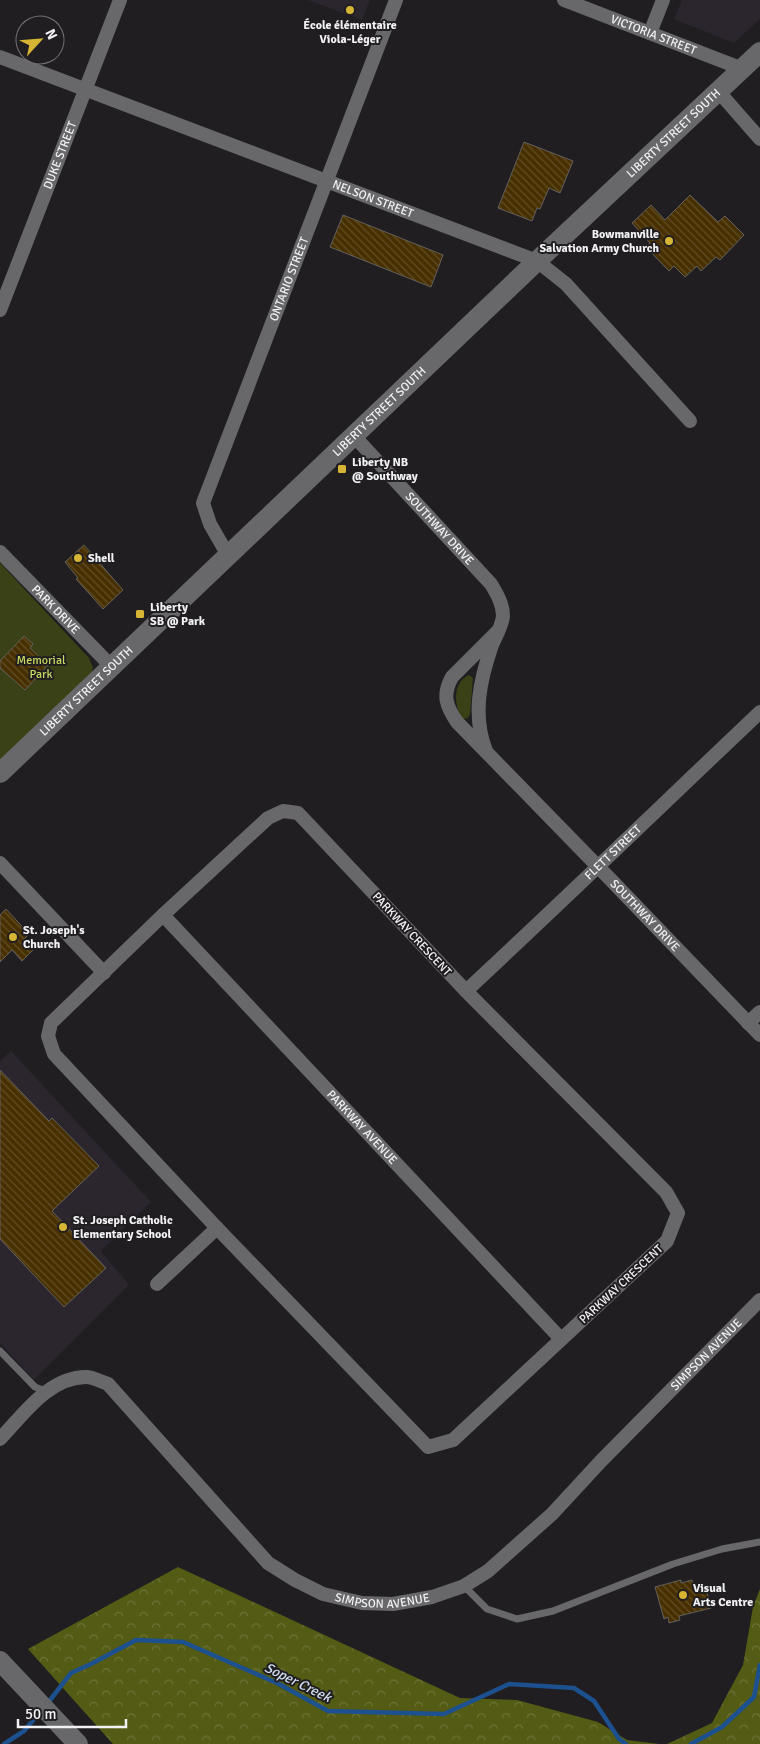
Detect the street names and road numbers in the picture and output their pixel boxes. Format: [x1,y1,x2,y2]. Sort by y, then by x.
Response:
street label: VICTORIA STREET [608,12,699,58]
street label: LIBERTY STREET SOUTH [624,86,724,181]
street label: DUKE STREET [41,119,80,191]
street label: NELSON STREET [330,177,415,221]
street label: ONTARIO STREET [266,235,312,323]
street label: LIBERTY STREET SOUTH [330,364,429,460]
street label: SOUTHWAY DRIVE [402,489,477,569]
street label: PARK DRIVE [28,582,83,637]
street label: LIBERTY STREET SOUTH [37,643,136,739]
street label: FLETT STREET [582,822,645,883]
street label: SOUTHWAY DRIVE [607,877,683,955]
street label: PARKWAY CRESCENT [369,889,454,979]
street label: PARKWAY AVENUE [323,1087,400,1168]
street label: PARKWAY CRESCENT [576,1242,666,1327]
street label: SIMPSON AVENUE [668,1316,745,1394]
street label: SIMPSON AVENUE [333,1590,431,1612]

